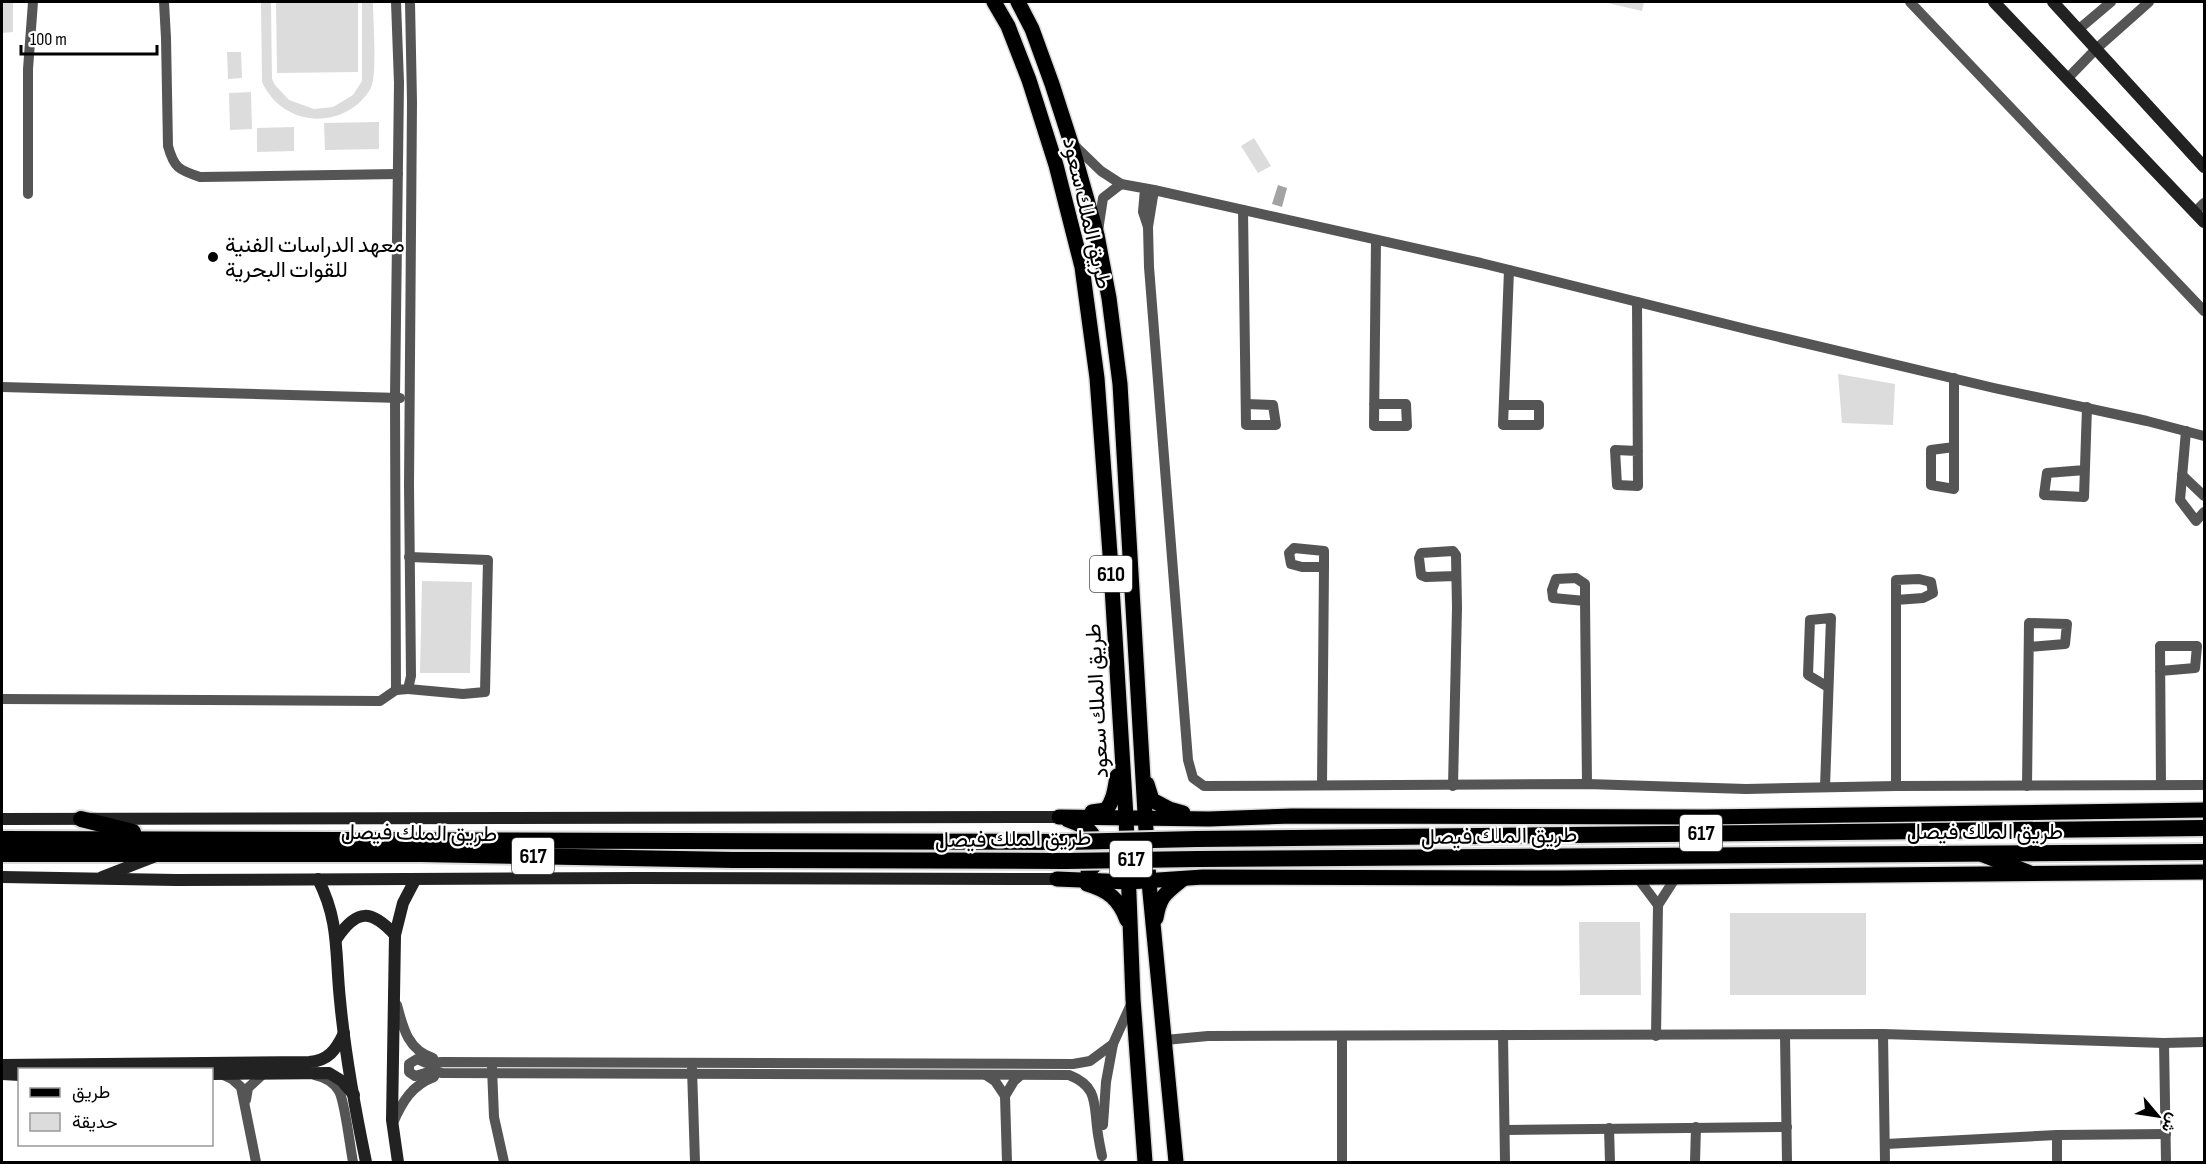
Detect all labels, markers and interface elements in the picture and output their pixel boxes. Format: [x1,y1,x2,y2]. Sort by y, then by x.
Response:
scale bar [21,18,158,56]
text: 100 m [30,29,67,50]
street label: طريق الملك سعود [1056,135,1117,292]
place label: معهد الدراسات الفنية للقوات البحرية [225,232,405,284]
marker: معهد الدراسات الفنية للقوات البحرية [206,250,220,264]
road number: 610 [1090,556,1132,592]
street label: طريق الملك سعود [1080,623,1115,779]
road number: 617 [1680,815,1722,851]
street label: طريق الملك فيصل [341,819,497,848]
street label: طريق الملك فيصل [1907,819,2063,846]
street label: طريق الملك فيصل [1421,822,1577,851]
street label: طريق الملك فيصل [935,825,1091,854]
road number: 617 [512,838,554,874]
road number: 617 [1110,841,1152,877]
legend [18,1068,213,1146]
text: طريق [72,1082,110,1103]
north arrow [2128,1086,2188,1146]
text: ش [2157,1110,2183,1136]
text: حديقة [72,1112,118,1133]

